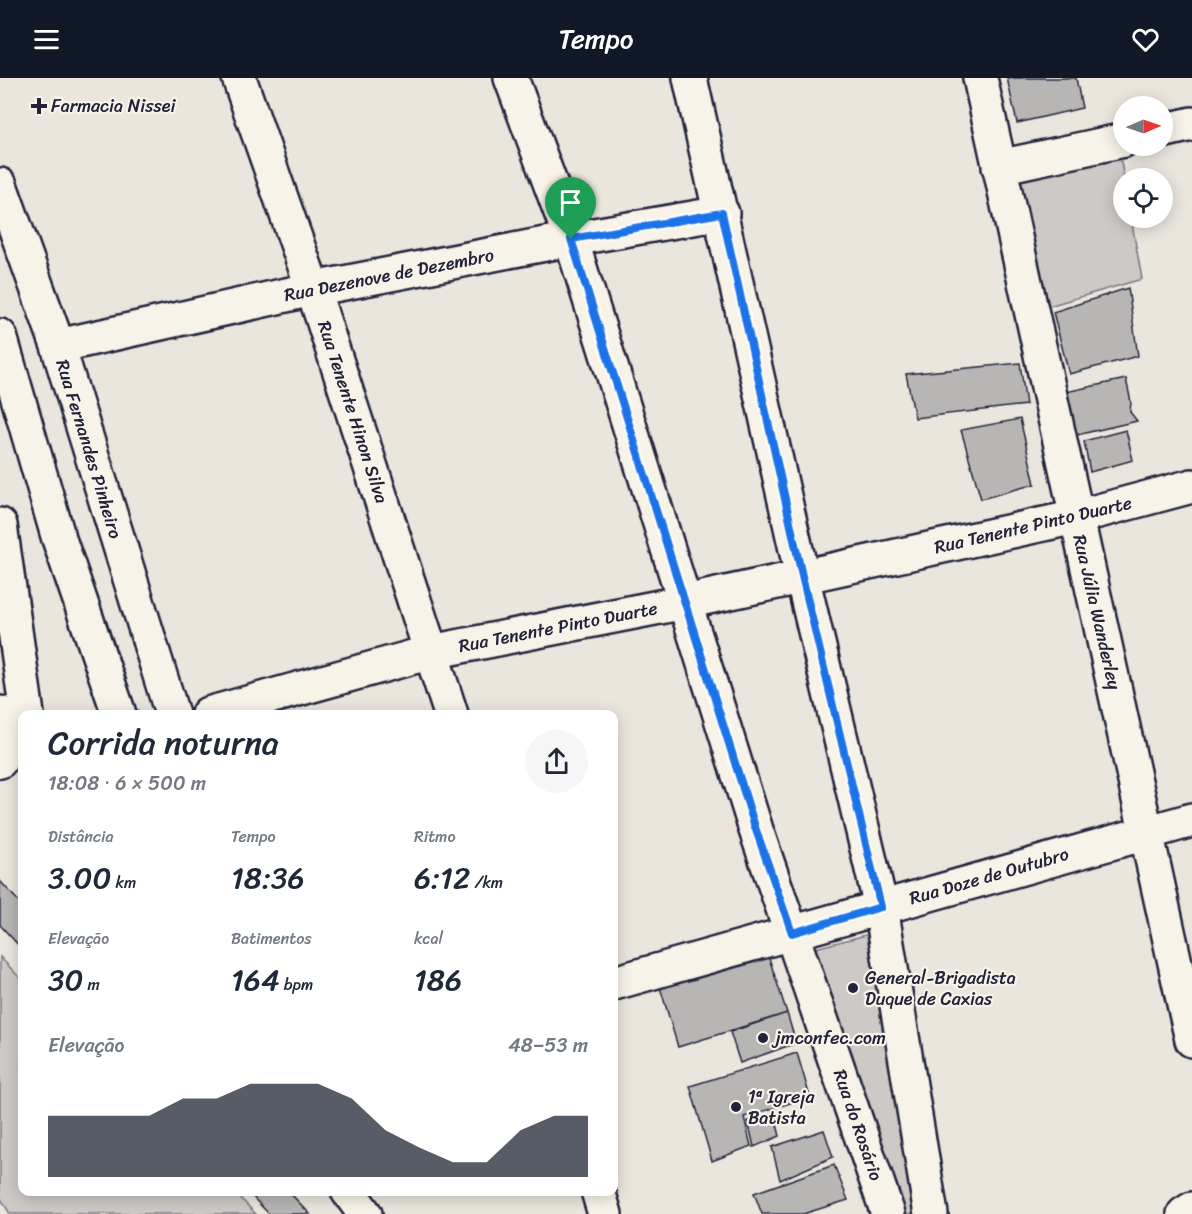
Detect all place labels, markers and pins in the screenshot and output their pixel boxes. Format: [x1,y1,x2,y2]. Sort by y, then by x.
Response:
place label: Farmacia Nissei [51,90,176,122]
marker: Farmacia Nissei [32,99,46,113]
pin [545,177,596,239]
place label: General-Brigadista Duque de Caxias [865,962,1016,1015]
marker: General-Brigadista Duque de Caxias [846,981,860,995]
place label: jmconfec.com [771,1022,886,1054]
marker: jmconfec.com [756,1031,770,1045]
place label: 1ª Igreja Batista [748,1081,815,1134]
marker: 1ª Igreja Batista [729,1100,743,1114]

